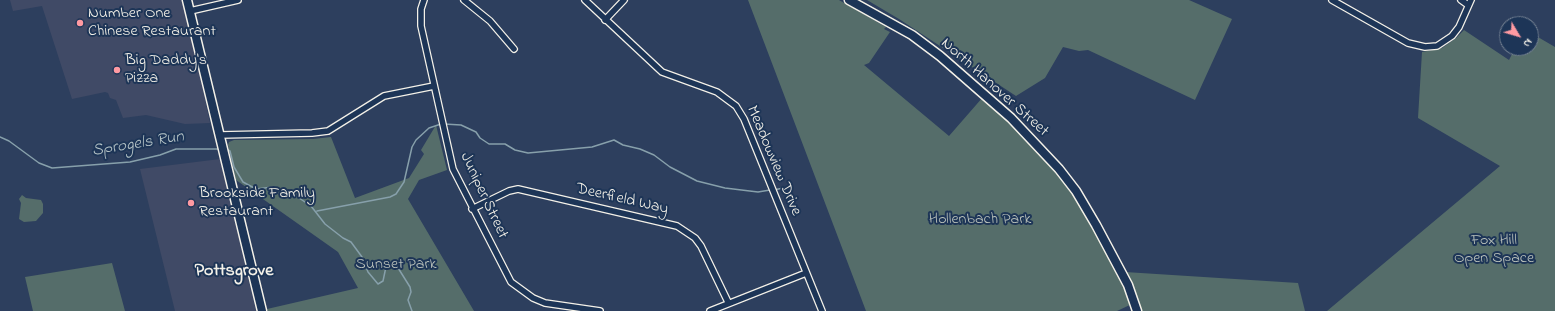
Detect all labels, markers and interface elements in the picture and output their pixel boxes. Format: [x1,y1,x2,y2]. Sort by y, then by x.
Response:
place label: Number One Chinese Restaurant [88,4,216,42]
north arrow [1499,16,1539,56]
marker: Number One Chinese Restaurant [75,18,85,28]
street label: North Hanover Street [936,35,1052,141]
text: N [1519,35,1536,51]
place label: Big Daddy's Pizza [125,51,207,89]
marker: Big Daddy's Pizza [112,65,122,75]
street label: Meadowview Drive [741,103,805,219]
water label: Sprogels Run [91,128,185,162]
street label: Juniper Street [455,150,511,242]
street label: Deerfield Way [574,180,670,220]
place label: Brookside Family Restaurant [199,184,315,222]
marker: Brookside Family Restaurant [186,198,196,208]
park label: Hollenbach Park [929,210,1031,230]
park label: Fox Hill Open Space [1454,231,1534,269]
park label: Sunset Park [356,255,436,275]
district label: Pottsgrove [195,261,273,283]

